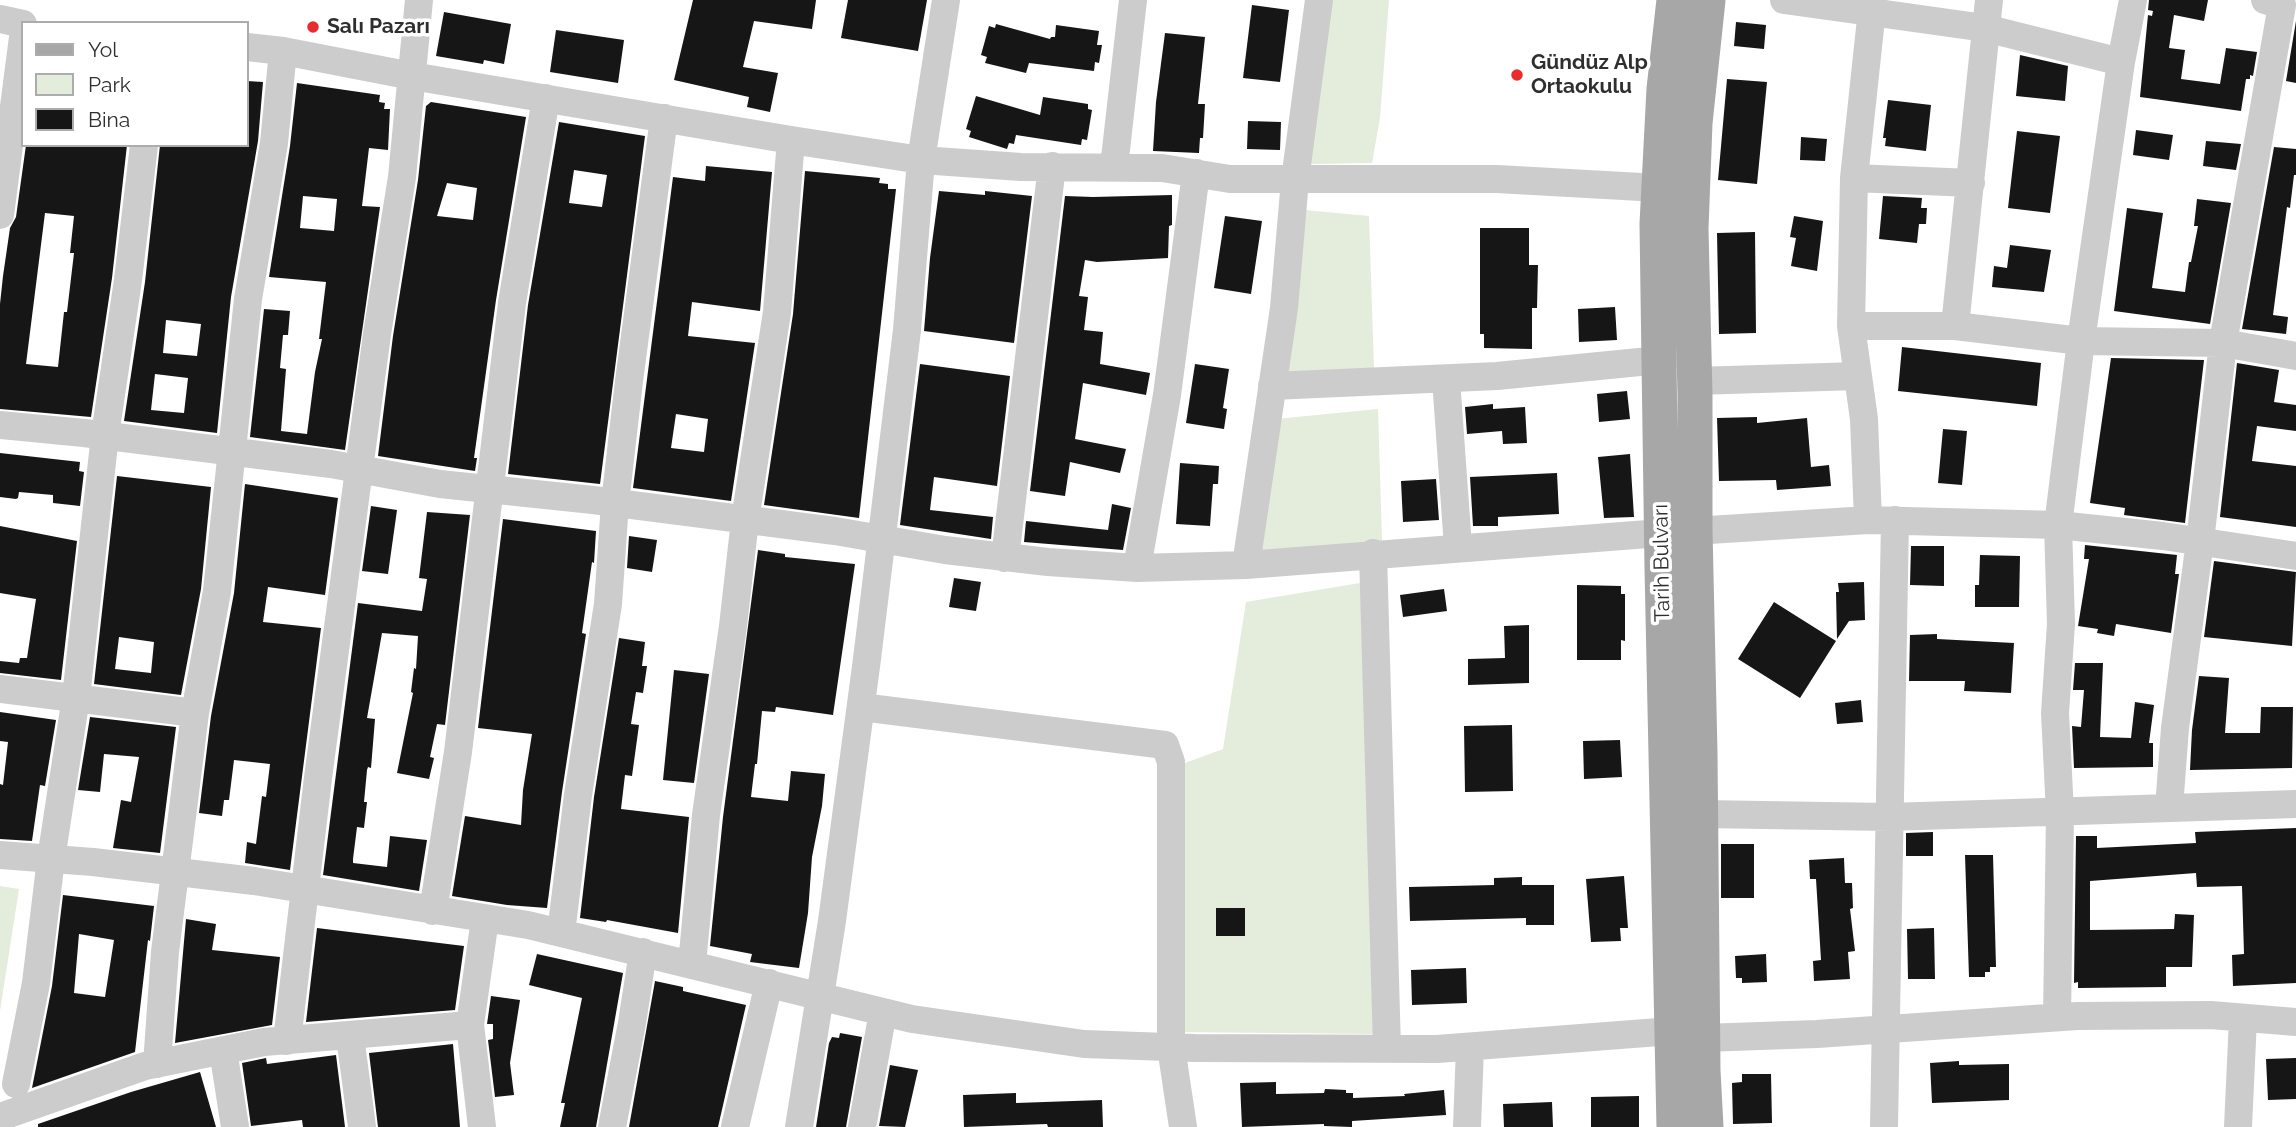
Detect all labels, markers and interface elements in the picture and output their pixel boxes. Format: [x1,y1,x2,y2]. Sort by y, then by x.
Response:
place label: Salı Pazarı [327,14,430,40]
marker: Salı Pazarı [305,19,321,35]
legend [21,21,248,147]
text: Yol [88,37,118,62]
place label: Gündüz Alp Ortaokulu [1531,50,1648,100]
marker: Gündüz Alp Ortaokulu [1509,67,1525,83]
text: Park [88,72,131,97]
text: Bina [88,107,130,132]
street label: Tarih Bulvarı [1648,504,1676,622]

